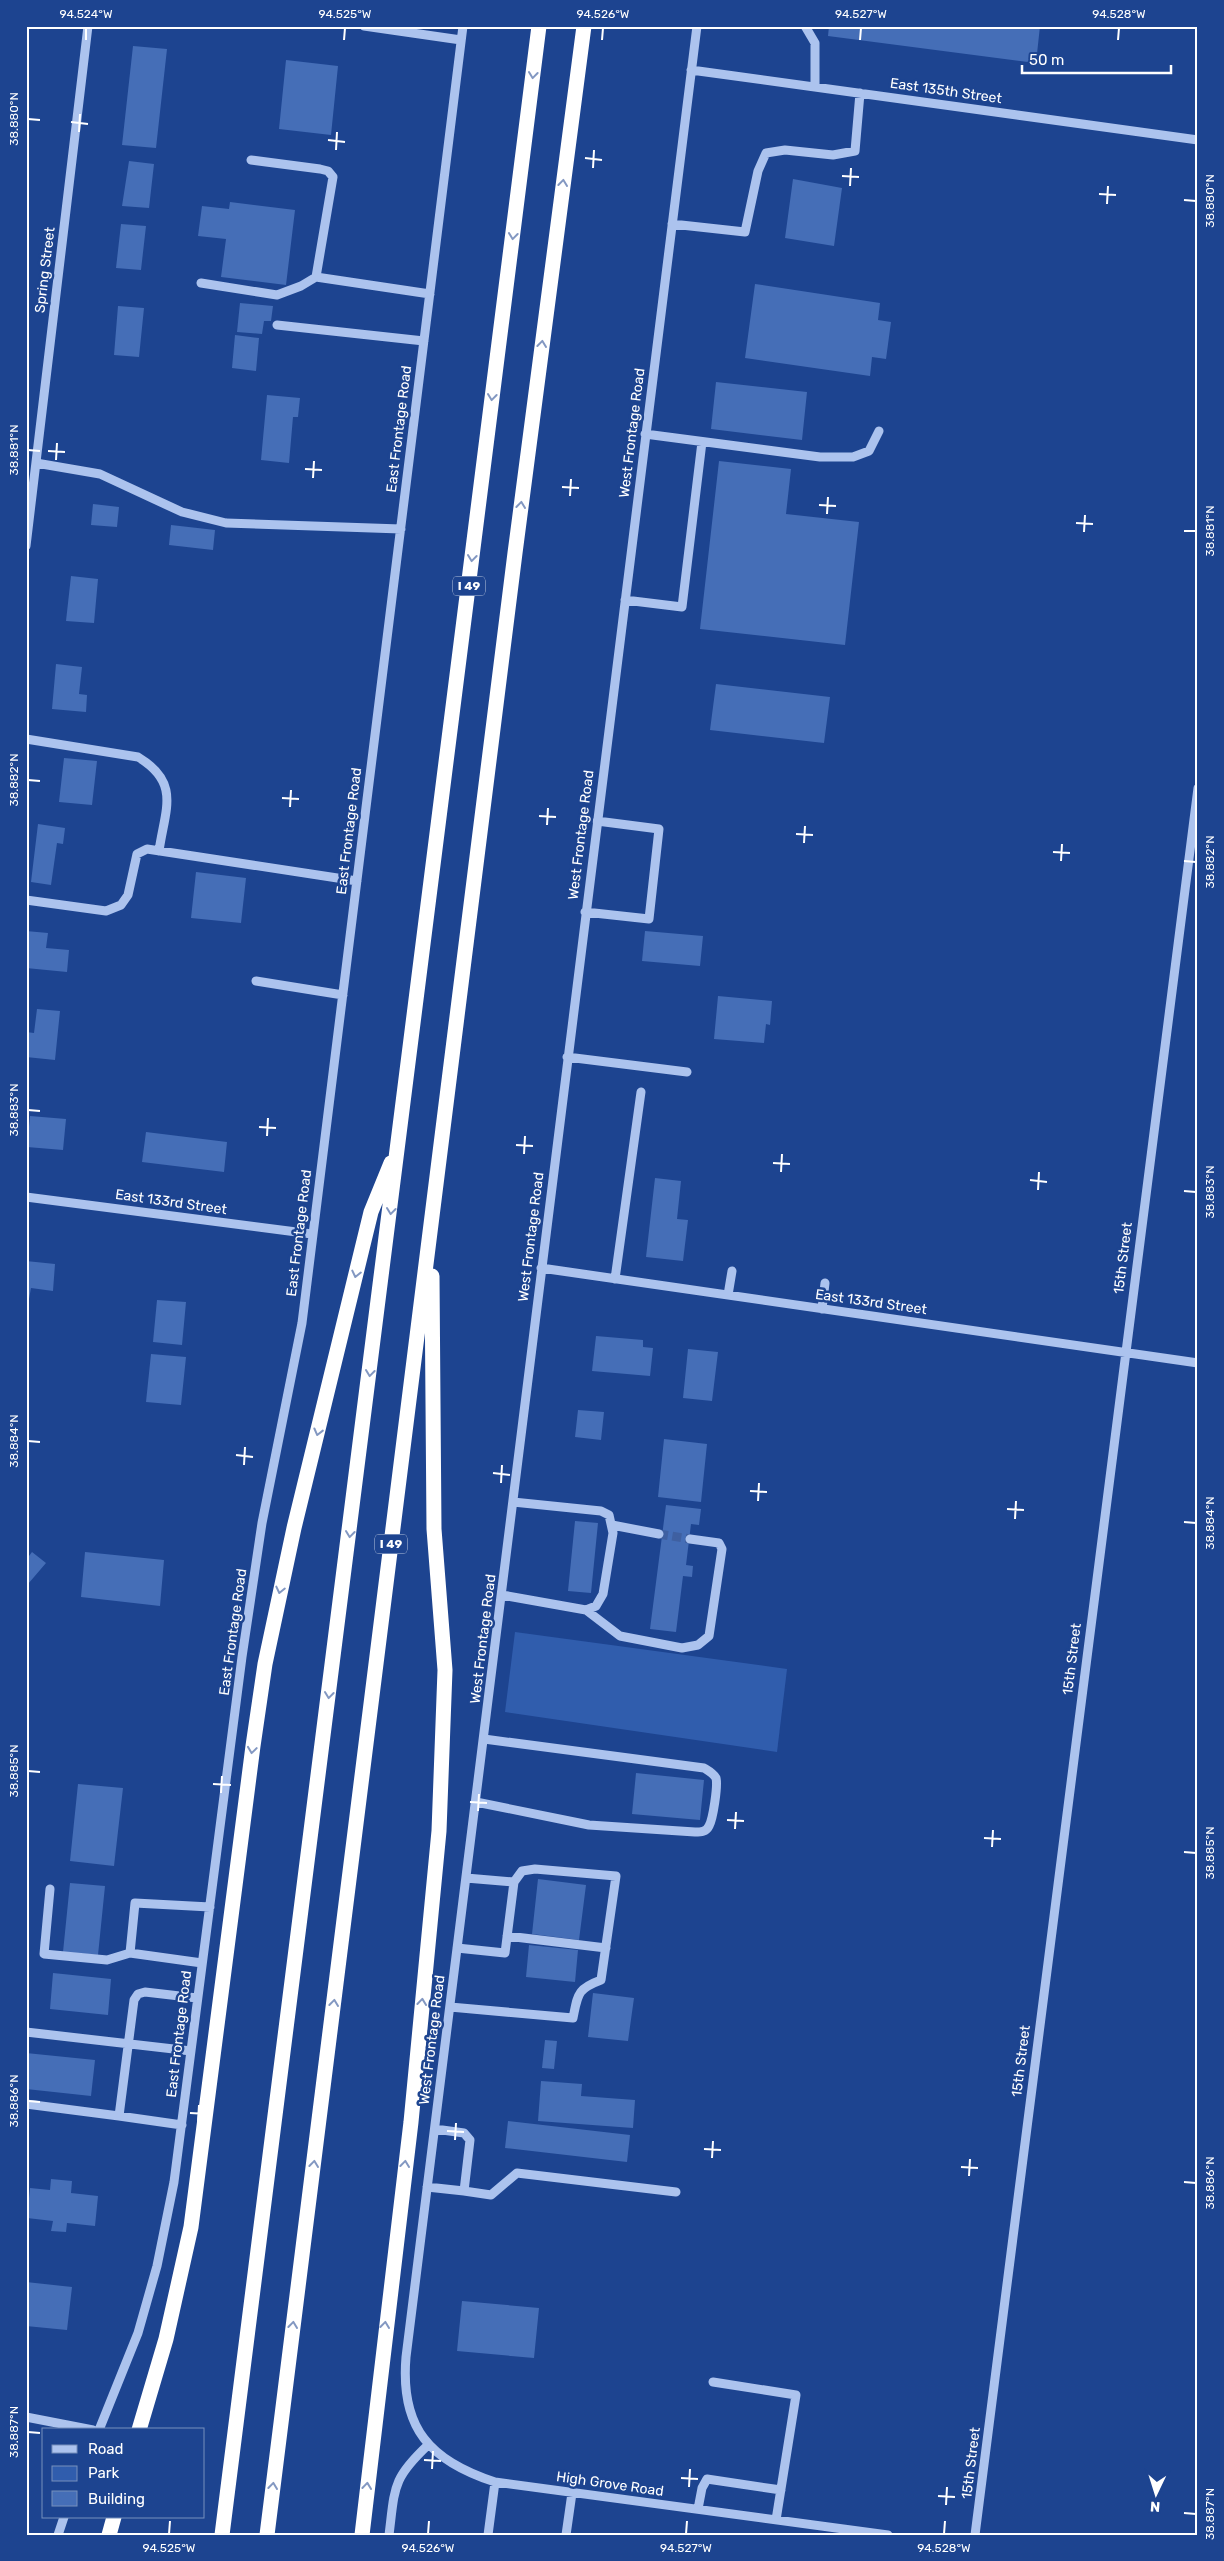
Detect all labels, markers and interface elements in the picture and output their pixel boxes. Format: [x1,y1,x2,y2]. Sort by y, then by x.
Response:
text: 94.524°W [59,7,113,21]
text: 94.525°W [319,7,372,21]
text: 94.526°W [577,7,630,21]
text: 94.527°W [835,7,887,21]
text: 94.528°W [1092,7,1146,21]
scale bar [1022,42,1170,74]
text: 50 m [1029,51,1064,69]
one-way arrow [528,71,539,79]
street label: East 135th Street [889,75,1004,107]
text: 38.880°N [7,92,21,146]
text: 38.880°N [1203,174,1217,228]
one-way arrow [557,179,568,187]
street label: Spring Street [31,226,59,314]
one-way arrow [508,232,519,240]
one-way arrow [536,340,547,348]
street label: East Frontage Road [383,365,415,493]
street label: West Frontage Road [616,367,648,499]
one-way arrow [488,393,498,401]
text: 38.881°N [7,424,21,476]
one-way arrow [515,501,526,509]
text: 38.881°N [1203,505,1217,557]
one-way arrow [467,555,478,563]
road number: I 49 [453,576,485,596]
text: 38.882°N [7,754,21,806]
street label: East Frontage Road [333,767,365,895]
street label: West Frontage Road [565,769,597,901]
text: 38.882°N [1203,836,1217,888]
text: 38.883°N [7,1083,21,1137]
text: 38.883°N [1203,1165,1217,1219]
street label: East Frontage Road [283,1169,315,1297]
street label: West Frontage Road [515,1171,547,1303]
street label: East 133rd Street [114,1186,228,1218]
one-way arrow [386,1207,396,1216]
street label: 15th Street [1110,1221,1136,1295]
one-way arrow [351,1270,362,1279]
street label: East 133rd Street [814,1286,928,1318]
one-way arrow [365,1369,376,1377]
text: 38.884°N [7,1414,21,1468]
one-way arrow [313,1428,324,1437]
text: 38.884°N [1203,1496,1217,1550]
one-way arrow [345,1529,355,1538]
road number: I 49 [375,1535,407,1554]
street label: East Frontage Road [216,1568,250,1696]
street label: West Frontage Road [467,1573,499,1705]
one-way arrow [275,1586,286,1595]
street label: 15th Street [1059,1622,1085,1696]
one-way arrow [324,1691,335,1699]
text: 38.885°N [7,1744,21,1798]
one-way arrow [247,1747,258,1755]
text: 38.885°N [1203,1826,1217,1880]
street label: East Frontage Road [163,1970,195,2098]
street label: West Frontage Road [416,1974,448,2106]
one-way arrow [328,1998,339,2006]
one-way arrow [416,1998,427,2006]
street label: 15th Street [1008,2024,1034,2098]
text: 38.886°N [7,2074,21,2128]
text: 38.886°N [1203,2156,1217,2210]
one-way arrow [399,2159,410,2167]
one-way arrow [308,2160,319,2168]
one-way arrow [379,2320,390,2328]
one-way arrow [288,2321,298,2329]
text: 38.887°N [7,2406,21,2458]
street label: 15th Street [958,2426,984,2500]
legend [42,2428,205,2518]
text: Road [88,2440,124,2458]
text: Park [88,2464,119,2482]
street label: High Grove Road [555,2468,665,2500]
north arrow [1132,2468,1182,2518]
one-way arrow [267,2482,278,2490]
one-way arrow [361,2482,372,2490]
text: 38.887°N [1203,2488,1217,2540]
text: Building [88,2490,145,2508]
text: N [1150,2498,1161,2515]
text: 94.525°W [143,2541,196,2555]
text: 94.526°W [402,2541,455,2555]
text: 94.527°W [660,2541,712,2555]
text: 94.528°W [917,2541,971,2555]

